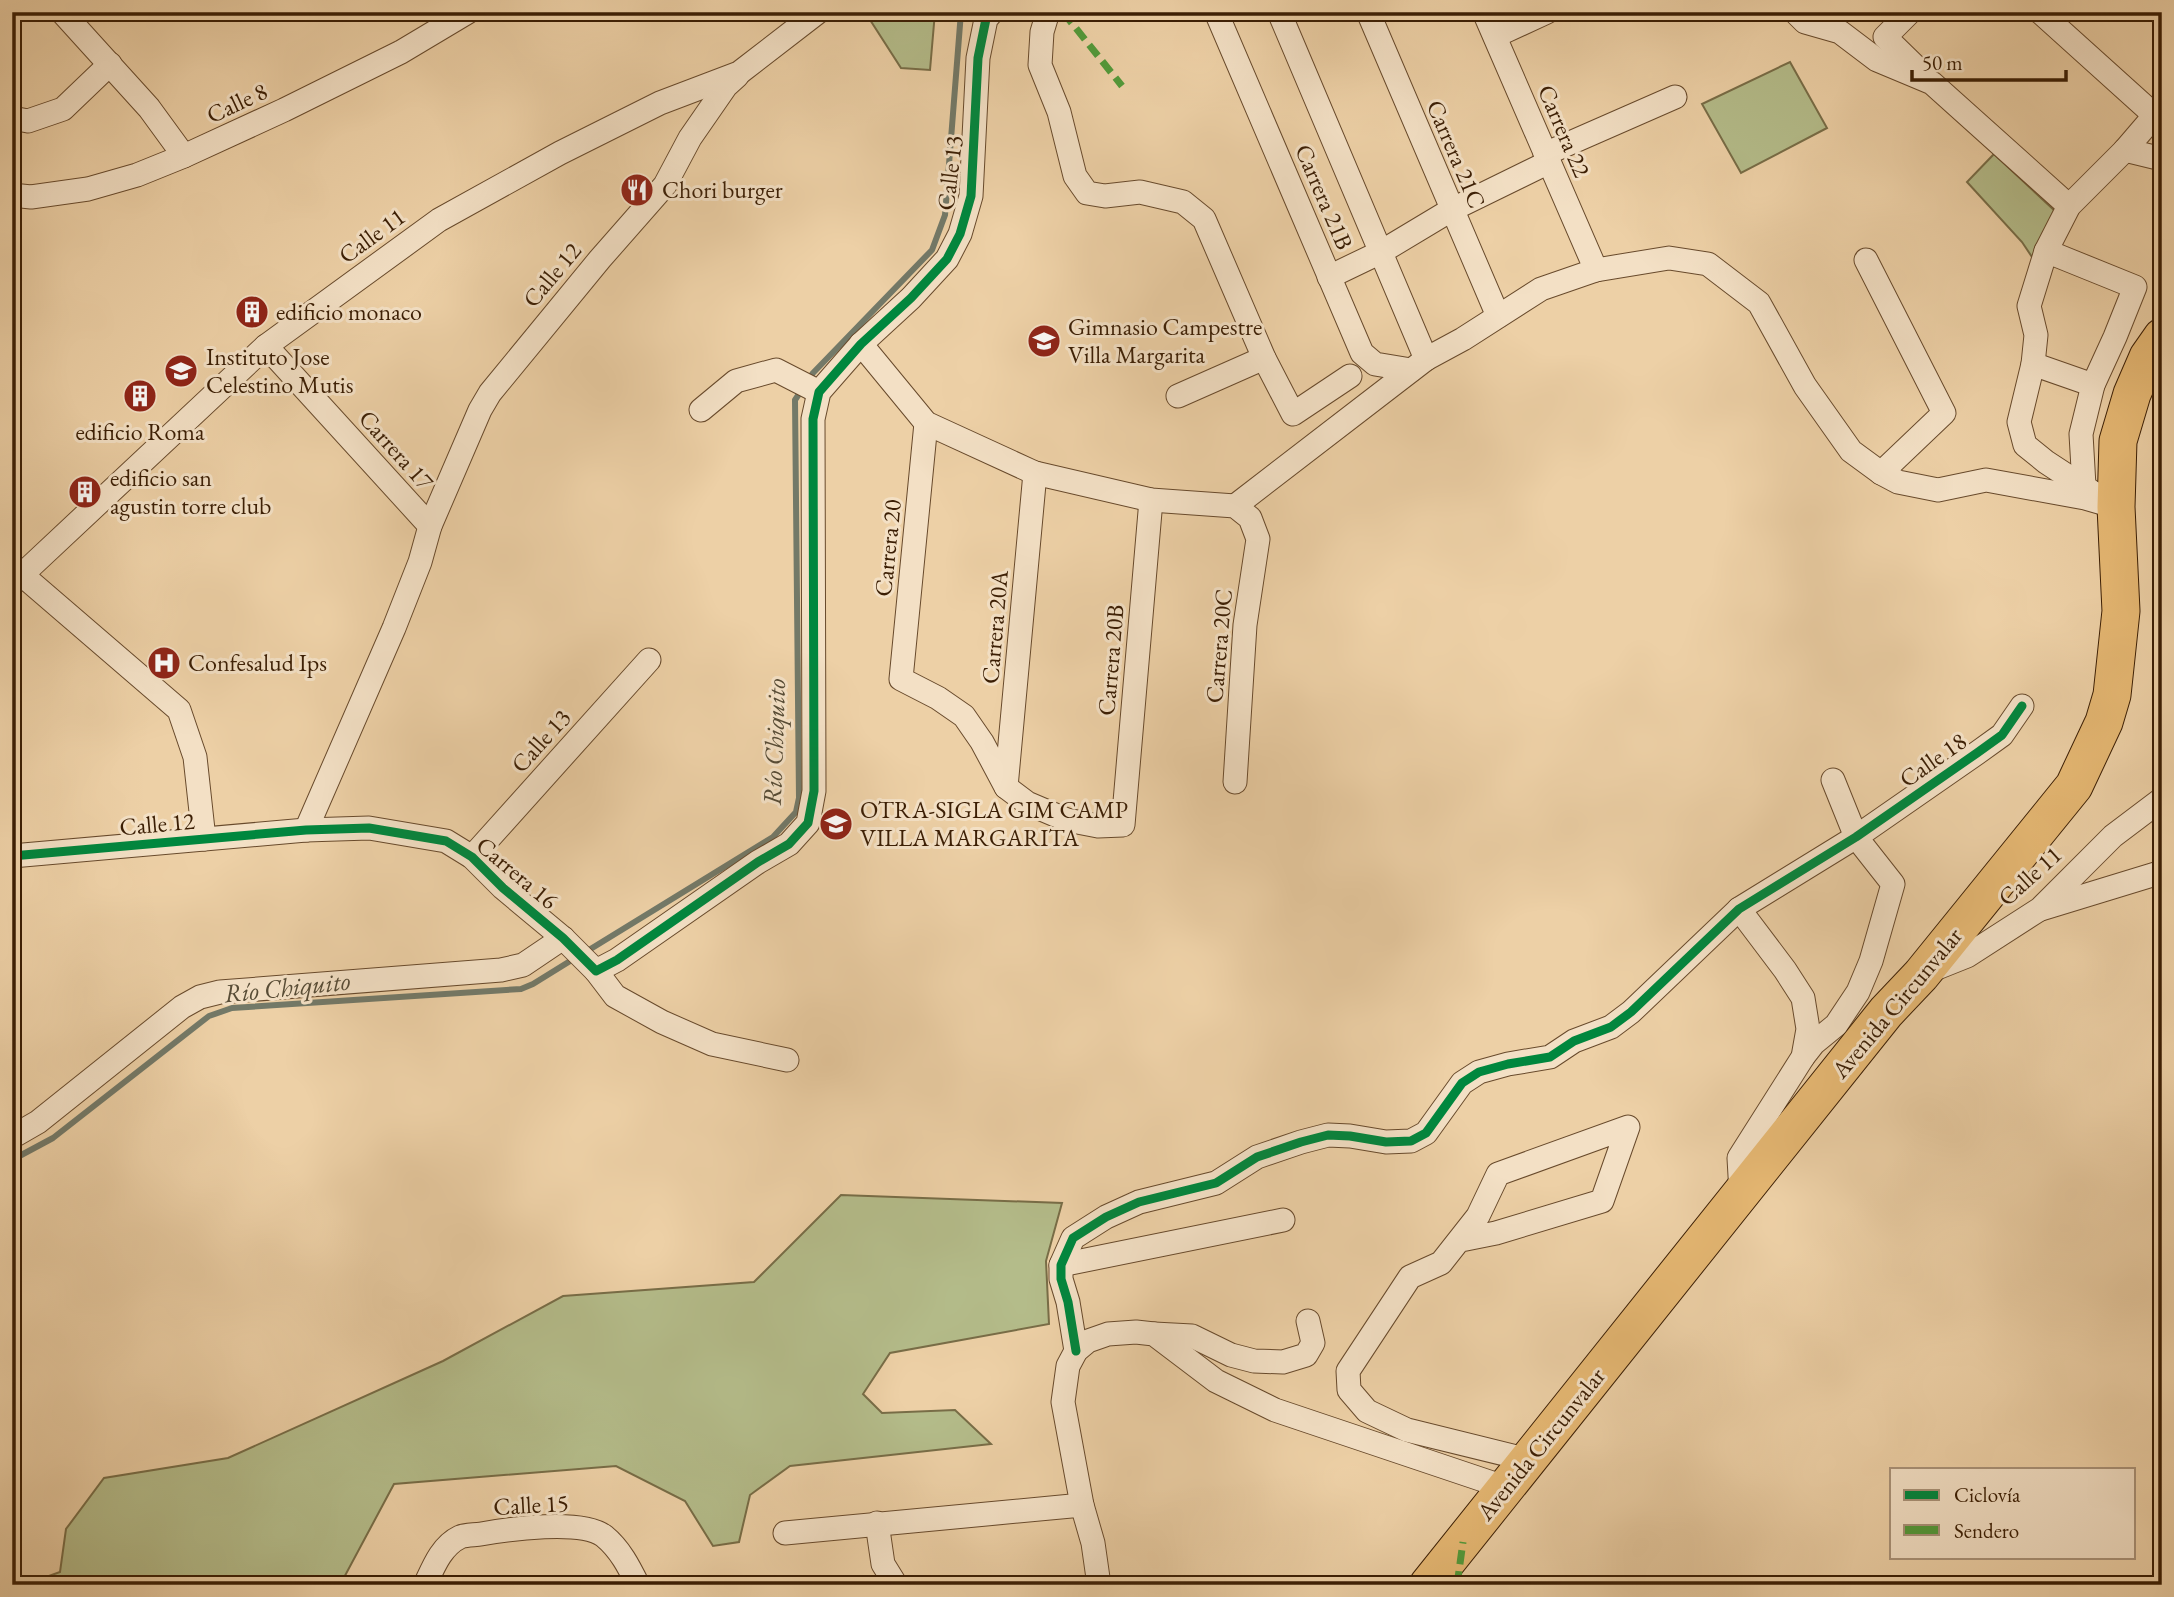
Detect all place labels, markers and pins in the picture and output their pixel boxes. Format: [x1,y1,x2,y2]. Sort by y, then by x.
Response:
restaurant icon: Chori burger [618,171,656,209]
place label: Chori burger [662,174,783,205]
building icon: edificio monaco [233,293,271,331]
place label: edificio monaco [276,296,422,327]
place label: Gimnasio Campestre Villa Margarita [1068,311,1262,370]
school or university icon: Gimnasio Campestre Villa Margarita [1025,322,1063,360]
place label: Instituto Jose Celestino Mutis [206,341,353,400]
school or university icon: Instituto Jose Celestino Mutis [162,352,200,390]
building icon: edificio Roma [121,377,159,415]
place label: edificio Roma [75,416,205,447]
place label: edificio san agustin torre club [110,462,271,521]
building icon: edificio san agustin torre club [66,473,104,511]
hospital icon: Confesalud Ips [145,644,183,682]
place label: Confesalud Ips [188,647,327,678]
place label: OTRA-SIGLA GIM CAMP VILLA MARGARITA [860,794,1128,853]
school or university icon: OTRA-SIGLA GIM CAMP VILLA MARGARITA [817,805,855,843]

